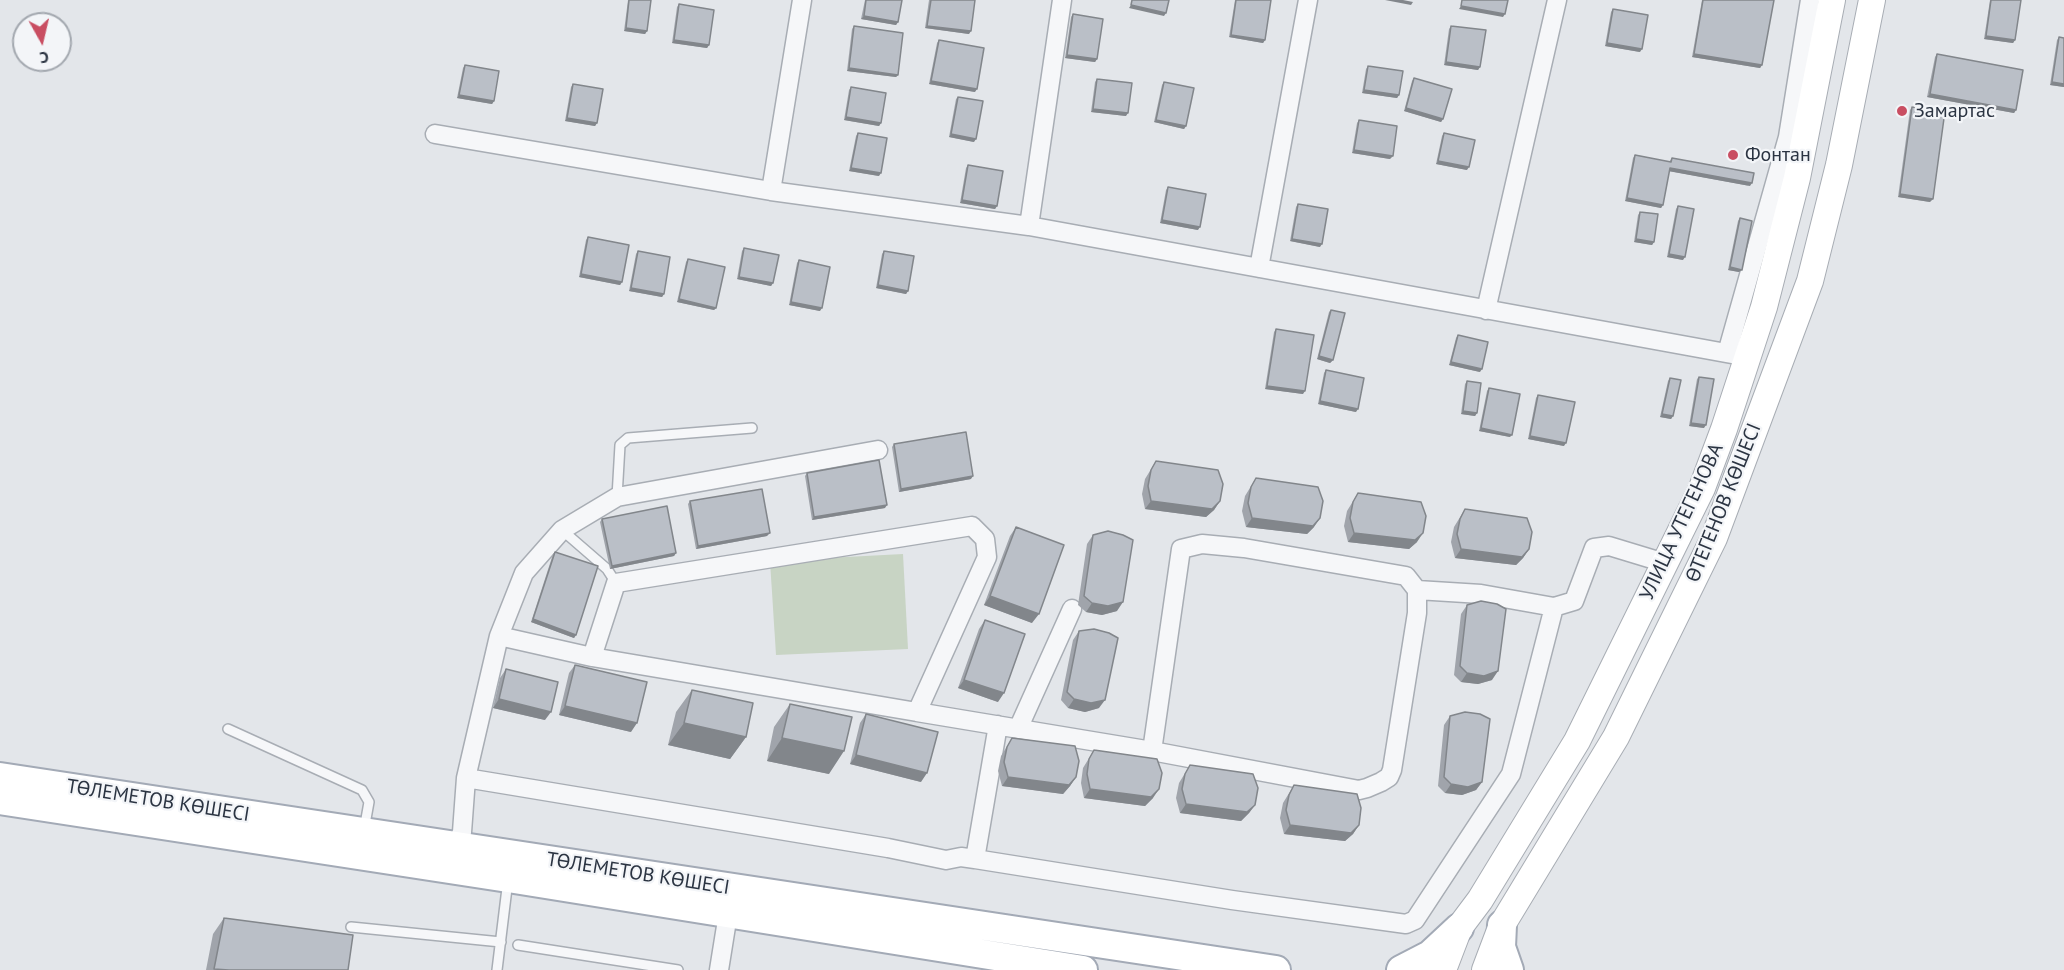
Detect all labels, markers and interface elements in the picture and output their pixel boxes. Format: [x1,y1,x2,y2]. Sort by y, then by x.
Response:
north arrow [12,12,72,72]
text: С [38,47,50,68]
place label: Замартас [1914,99,1995,123]
marker: Замартас [1895,104,1909,118]
place label: Фонтан [1745,143,1811,167]
marker: Фонтан [1726,148,1740,162]
street label: ӨТЕГЕНОВ КӨШЕСІ [1681,420,1767,586]
street label: УЛИЦА УТЕГЕНОВА [1635,440,1729,604]
street label: ТӨЛЕМЕТОВ КӨШЕСІ [65,775,251,827]
street label: ТӨЛЕМЕТОВ КӨШЕСІ [545,848,731,900]

